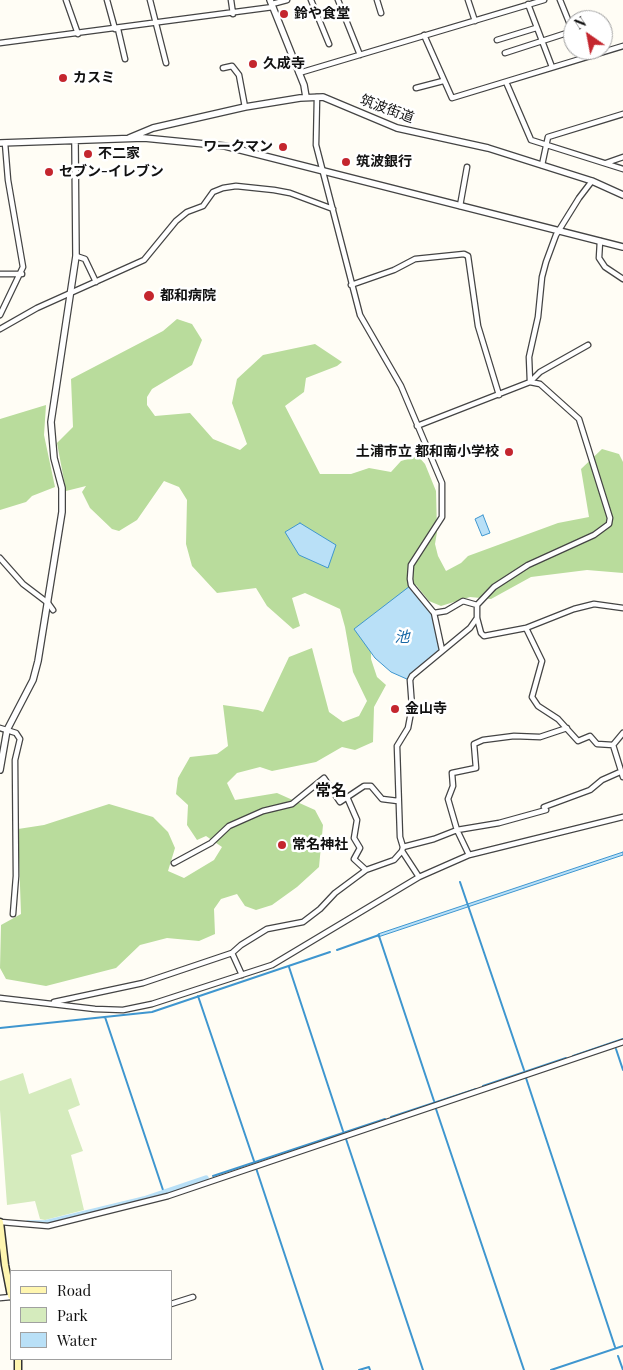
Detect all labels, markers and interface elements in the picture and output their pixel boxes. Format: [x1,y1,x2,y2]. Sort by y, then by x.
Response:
place label: 鈴や食堂 [294,6,350,22]
marker: 鈴や食堂 [278,8,290,20]
north arrow [563,10,613,60]
text: N [571,12,590,34]
place label: 久成寺 [263,56,305,72]
marker: 久成寺 [247,58,259,70]
place label: カスミ [73,70,115,86]
marker: カスミ [57,72,69,84]
street label: 筑波街道 [358,92,416,126]
place label: ワークマン [203,139,273,155]
marker: ワークマン [277,141,289,153]
place label: 不二家 [98,146,140,162]
marker: 不二家 [82,148,94,160]
place label: 筑波銀行 [356,154,412,170]
marker: 筑波銀行 [340,156,352,168]
place label: セブン-イレブン [59,164,164,180]
marker: セブン-イレブン [43,166,55,178]
place label: 都和病院 [160,288,216,304]
marker: 都和病院 [142,289,156,303]
place label: 土浦市立 都和南小学校 [356,444,499,460]
marker: 土浦市立 都和南小学校 [503,446,515,458]
water label: 池 [395,628,409,646]
place label: 金山寺 [405,701,447,717]
marker: 金山寺 [389,703,401,715]
district label: 常名 [315,781,347,801]
place label: 常名神社 [292,837,348,853]
marker: 常名神社 [276,839,288,851]
legend [10,1270,172,1360]
text: Road [57,1280,91,1300]
text: Park [57,1305,88,1325]
text: Water [57,1330,97,1350]

